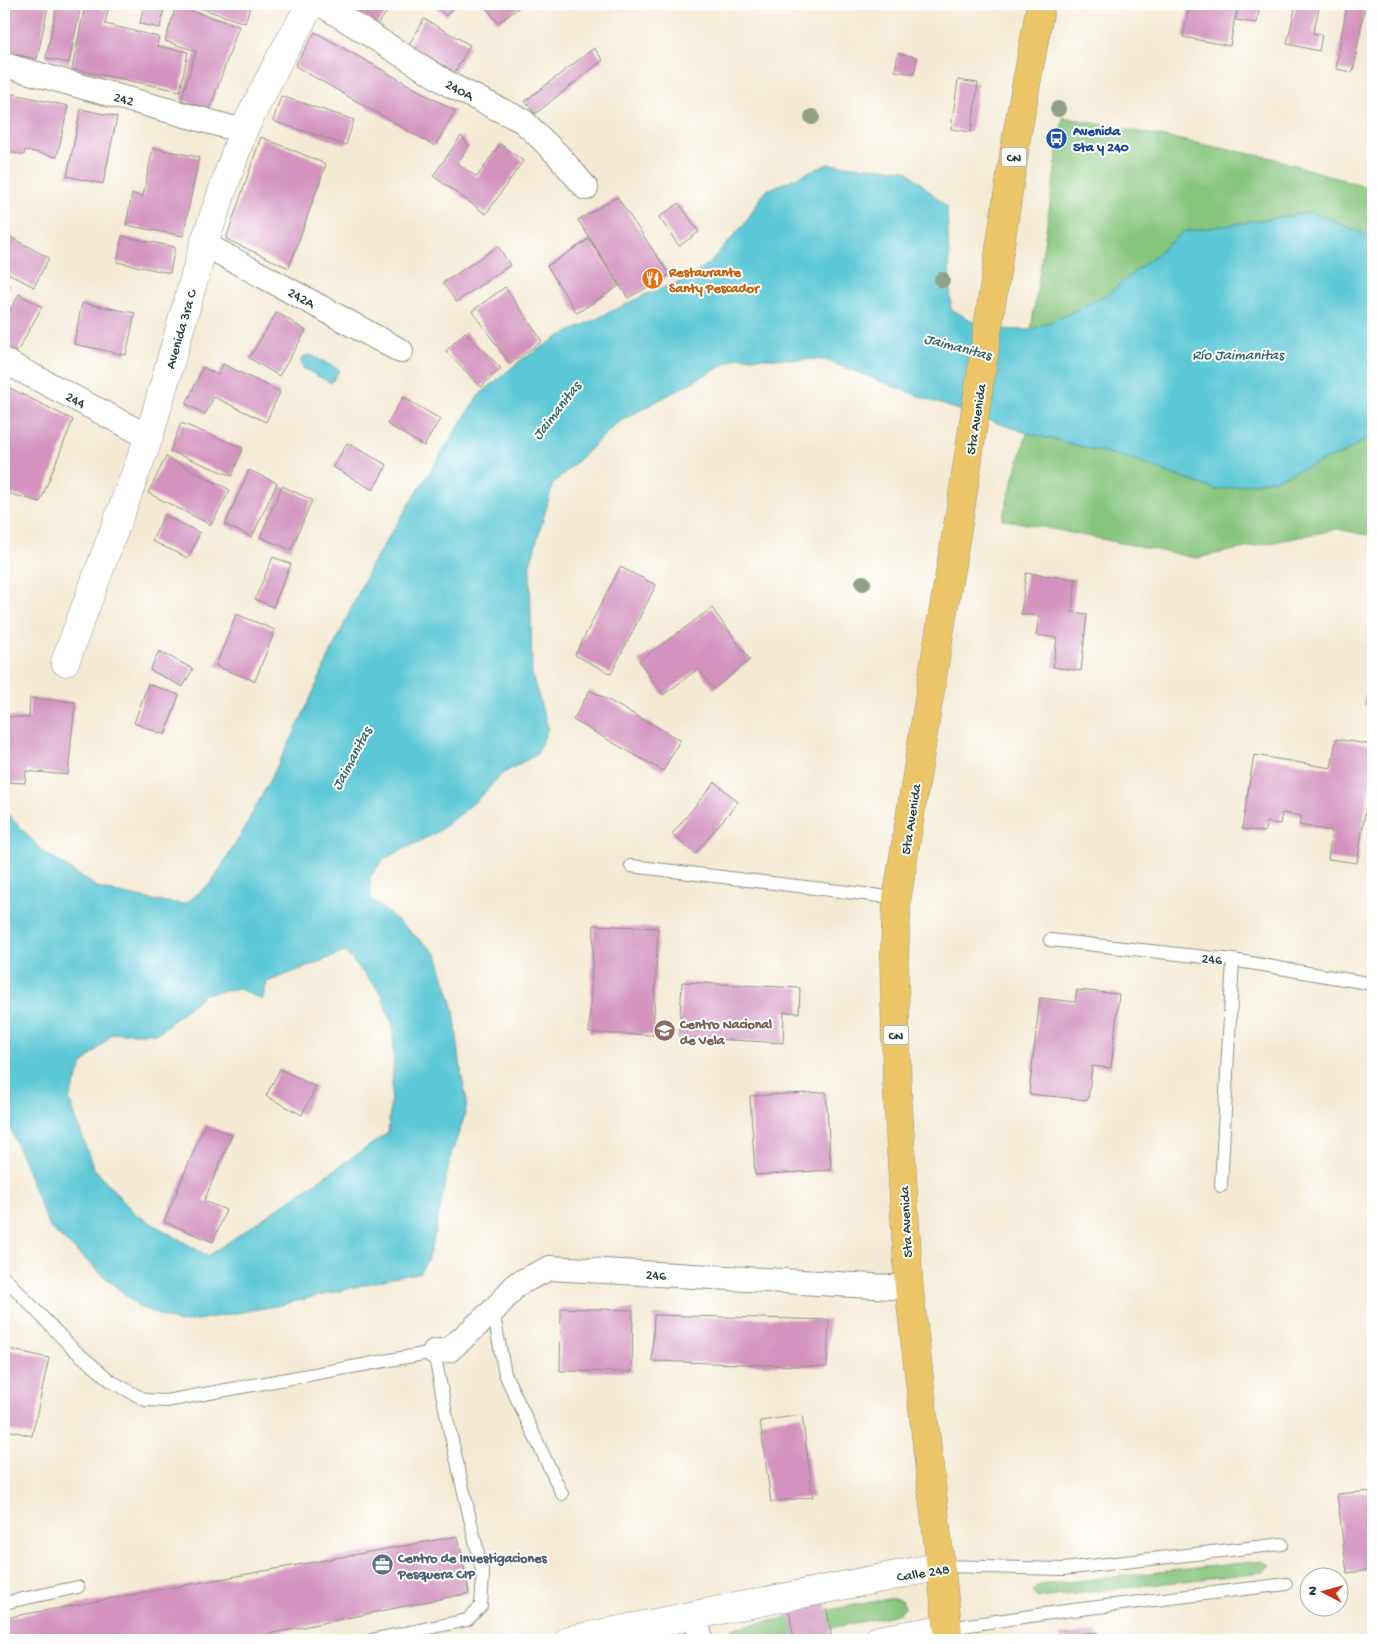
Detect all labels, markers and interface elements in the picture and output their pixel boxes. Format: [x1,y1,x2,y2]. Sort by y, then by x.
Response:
street label: 240A [442,77,477,106]
street label: 242 [111,90,136,111]
place label: Avenida 5ta y 240 [1072,124,1129,157]
bus stop icon: Avenida 5ta y 240 [1045,126,1069,150]
road number: CN [1002,148,1026,166]
place label: Restaurante Santy Pescador [668,265,761,298]
restaurant icon: Restaurante Santy Pescador [641,267,665,291]
street label: 242A [284,285,318,314]
street label: Avenida 3ra C [163,287,202,371]
water label: Jaimanitas [922,330,994,366]
water label: Río Jaimanitas [1192,347,1285,365]
water label: Jaimanitas [529,377,587,444]
street label: 5ta Avenida [963,382,992,456]
street label: 244 [62,389,88,414]
water label: Jaimanitas [329,723,378,794]
street label: 5ta Avenida [898,782,927,856]
street label: 246 [1201,951,1224,970]
place label: Centro Nacional de Vela [679,1017,772,1050]
school or university icon: Centro Nacional de Vela [652,1019,676,1043]
road number: CN [884,1026,908,1044]
street label: 5ta Avenida [897,1185,918,1258]
street label: 246 [645,1267,667,1286]
place label: Centro de Investigaciones Pesquera CIP [397,1551,547,1584]
office icon: Centro de Investigaciones Pesquera CIP [370,1553,394,1577]
street label: Calle 248 [896,1562,951,1587]
north arrow [1300,1566,1350,1616]
text: N [1305,1585,1322,1596]

